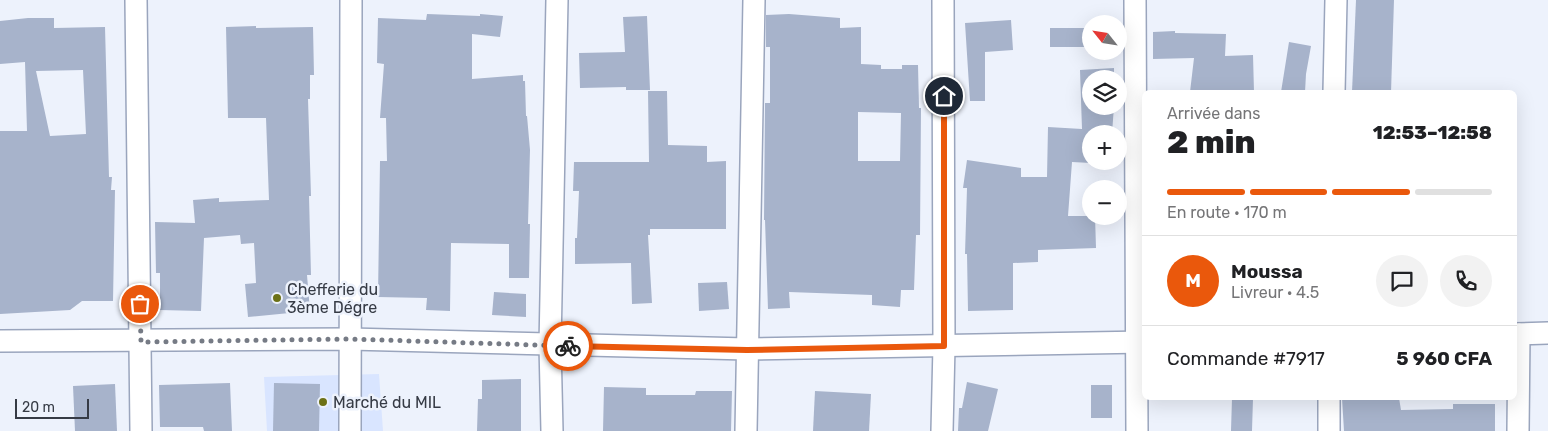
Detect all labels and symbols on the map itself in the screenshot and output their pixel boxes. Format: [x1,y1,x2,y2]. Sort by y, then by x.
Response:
north arrow [1082,15,1128,60]
pin [923,75,965,117]
place label: Chefferie du 3ème Dégre [287,280,378,317]
pin [119,283,161,325]
marker: Chefferie du 3ème Dégre [271,292,283,304]
courier [543,321,593,371]
place label: Marché du MIL [333,393,441,412]
scale bar [15,396,89,419]
marker: Marché du MIL [317,396,329,408]

